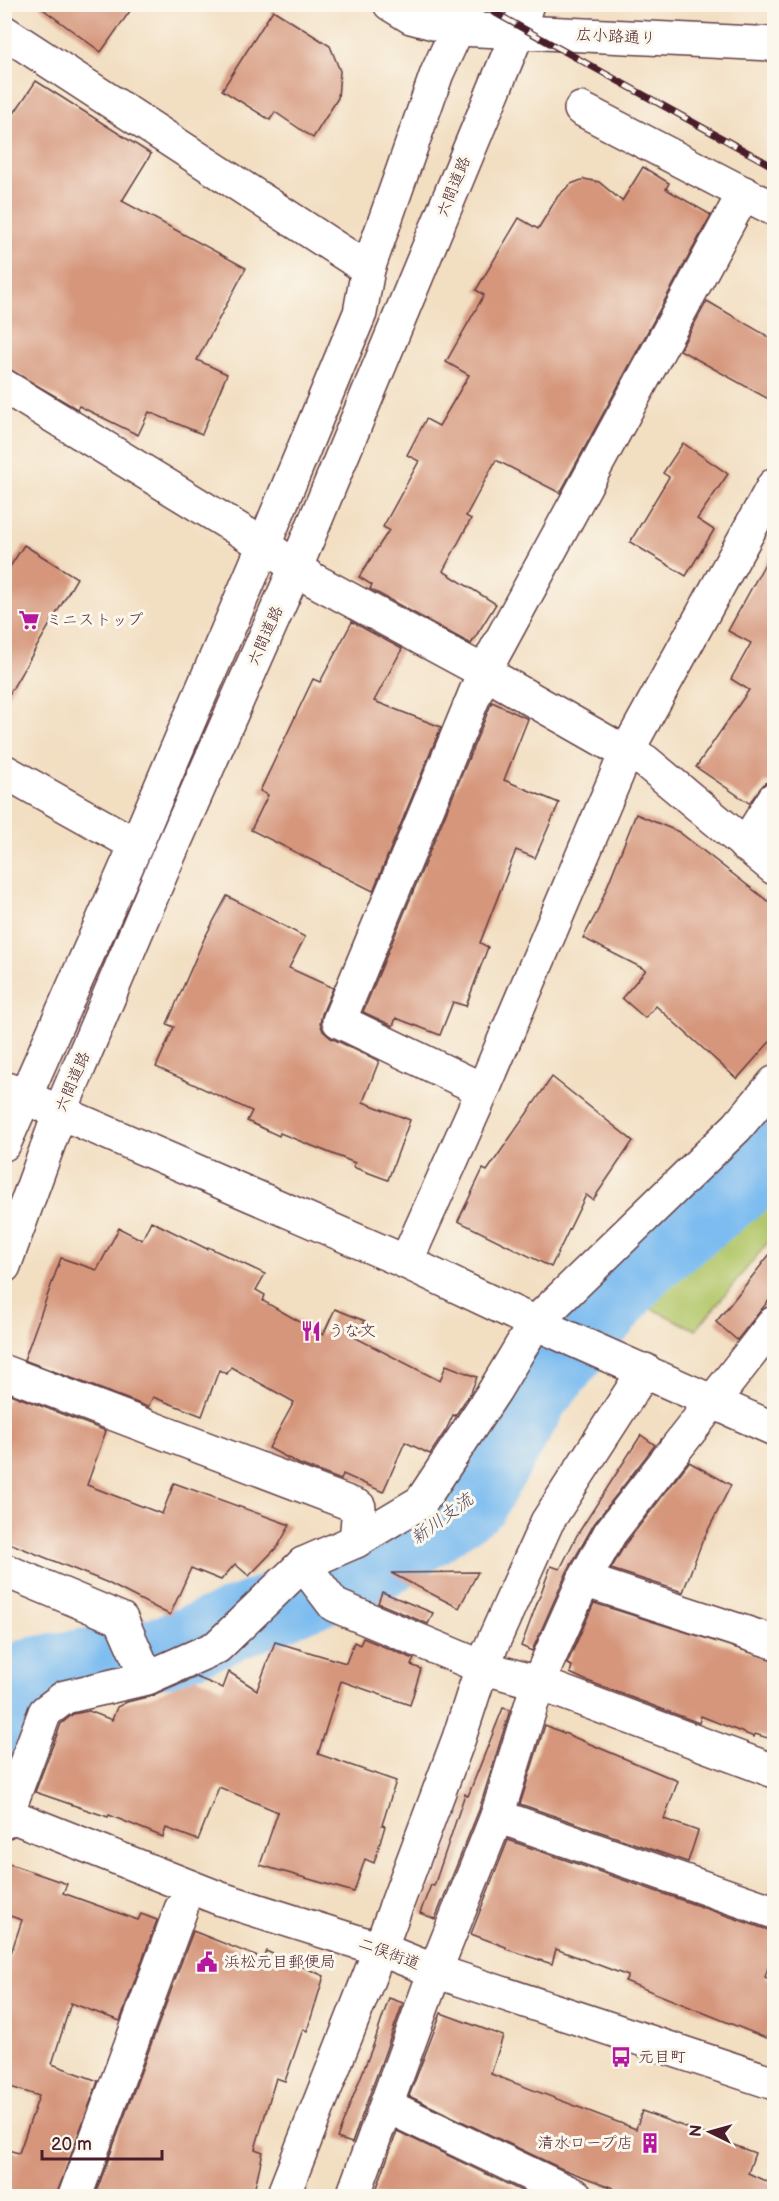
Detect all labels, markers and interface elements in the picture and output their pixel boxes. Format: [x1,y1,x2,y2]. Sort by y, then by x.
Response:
street label: 広小路通り [576,25,656,49]
street label: 六間道路 [433,154,475,220]
street label: 六間道路 [244,603,288,669]
supermarket icon: ミニストップ [17,608,41,632]
place label: ミニストップ [46,611,144,630]
street label: 六間道路 [52,1049,94,1115]
restaurant icon: うな文 [299,1319,323,1343]
place label: うな文 [328,1322,376,1341]
water label: 新川支流 [407,1488,478,1549]
street label: 二俣街道 [356,1934,422,1974]
public building icon: 浜松元目郵便局 [195,1950,219,1974]
place label: 浜松元目郵便局 [224,1953,336,1972]
bus stop icon: 元目町 [609,2045,633,2069]
place label: 元目町 [638,2048,686,2067]
north arrow [680,2102,740,2162]
scale bar [42,2123,162,2161]
text: N [687,2124,707,2138]
building icon: 清水ロープ店 [638,2131,662,2155]
text: 20 m [51,2134,92,2155]
place label: 清水ロープ店 [538,2134,633,2153]

